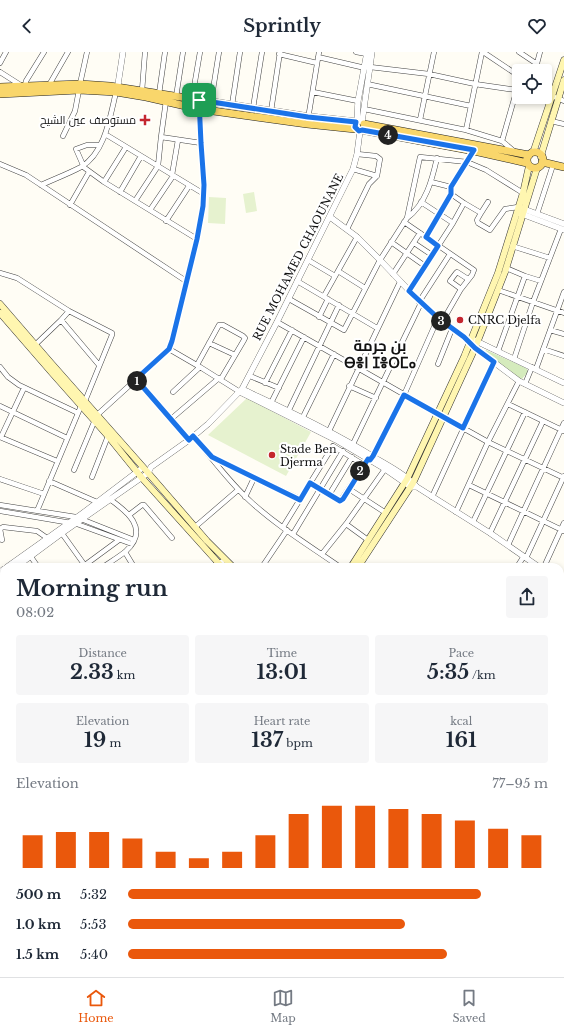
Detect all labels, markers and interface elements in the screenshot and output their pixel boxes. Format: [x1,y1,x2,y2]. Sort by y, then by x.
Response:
icon: back [16,15,38,37]
text: Sprintly [243,15,321,37]
icon: heart [526,15,548,37]
map controls [512,64,552,104]
button: locate [512,64,552,104]
pin [182,83,216,117]
icon: arrive [188,89,210,111]
place label: مستوصف عين الشيح [40,113,136,128]
marker: مستوصف عين الشيح [139,114,151,126]
pin: 4 [378,125,398,145]
text: 4 [384,128,392,142]
street label: RUE MOHAMED CHAOUNANE [250,171,346,343]
pin: 3 [431,311,451,331]
place label: CNRC Djelfa [468,313,542,327]
text: 3 [437,314,445,328]
marker: CNRC Djelfa [455,315,465,325]
district label: بن جرمة ⴱⴻⵏ ⵊⴻⵔⵎⴰ [344,336,416,372]
pin: 1 [127,371,147,391]
text: 1 [135,374,139,388]
place label: Stade Ben Djerma [280,442,337,469]
marker: Stade Ben Djerma [267,450,277,460]
pin: 2 [350,461,370,481]
text: 2 [356,464,364,478]
text: Morning run [16,575,168,602]
button: share [506,576,548,618]
text: 08:02 [16,604,54,621]
text: Distance [78,646,127,660]
text: Time [267,646,297,660]
text: Pace [448,646,474,660]
text: 2.33 [70,660,114,684]
text: 13:01 [257,660,307,684]
text: 5:35 [427,660,469,684]
text: km [114,668,135,682]
text: /km [469,668,496,682]
text: Elevation [76,714,129,728]
text: Heart rate [254,714,310,728]
text: kcal [450,714,472,728]
text: 19 [84,728,106,752]
text: 137 [251,728,283,752]
text: 161 [446,728,477,752]
text: m [106,736,121,750]
text: bpm [283,736,313,750]
text: Elevation [16,775,79,792]
text: 77–95 m [492,775,548,792]
text: 500 m [16,886,61,903]
text: 5:32 [80,886,107,903]
text: 1.0 km [16,916,61,933]
text: 5:53 [80,916,106,933]
text: 1.5 km [16,946,59,963]
text: 5:40 [80,946,108,963]
tab: Home [78,987,114,1025]
tab: Map [270,987,296,1025]
tab: Saved [452,987,486,1025]

